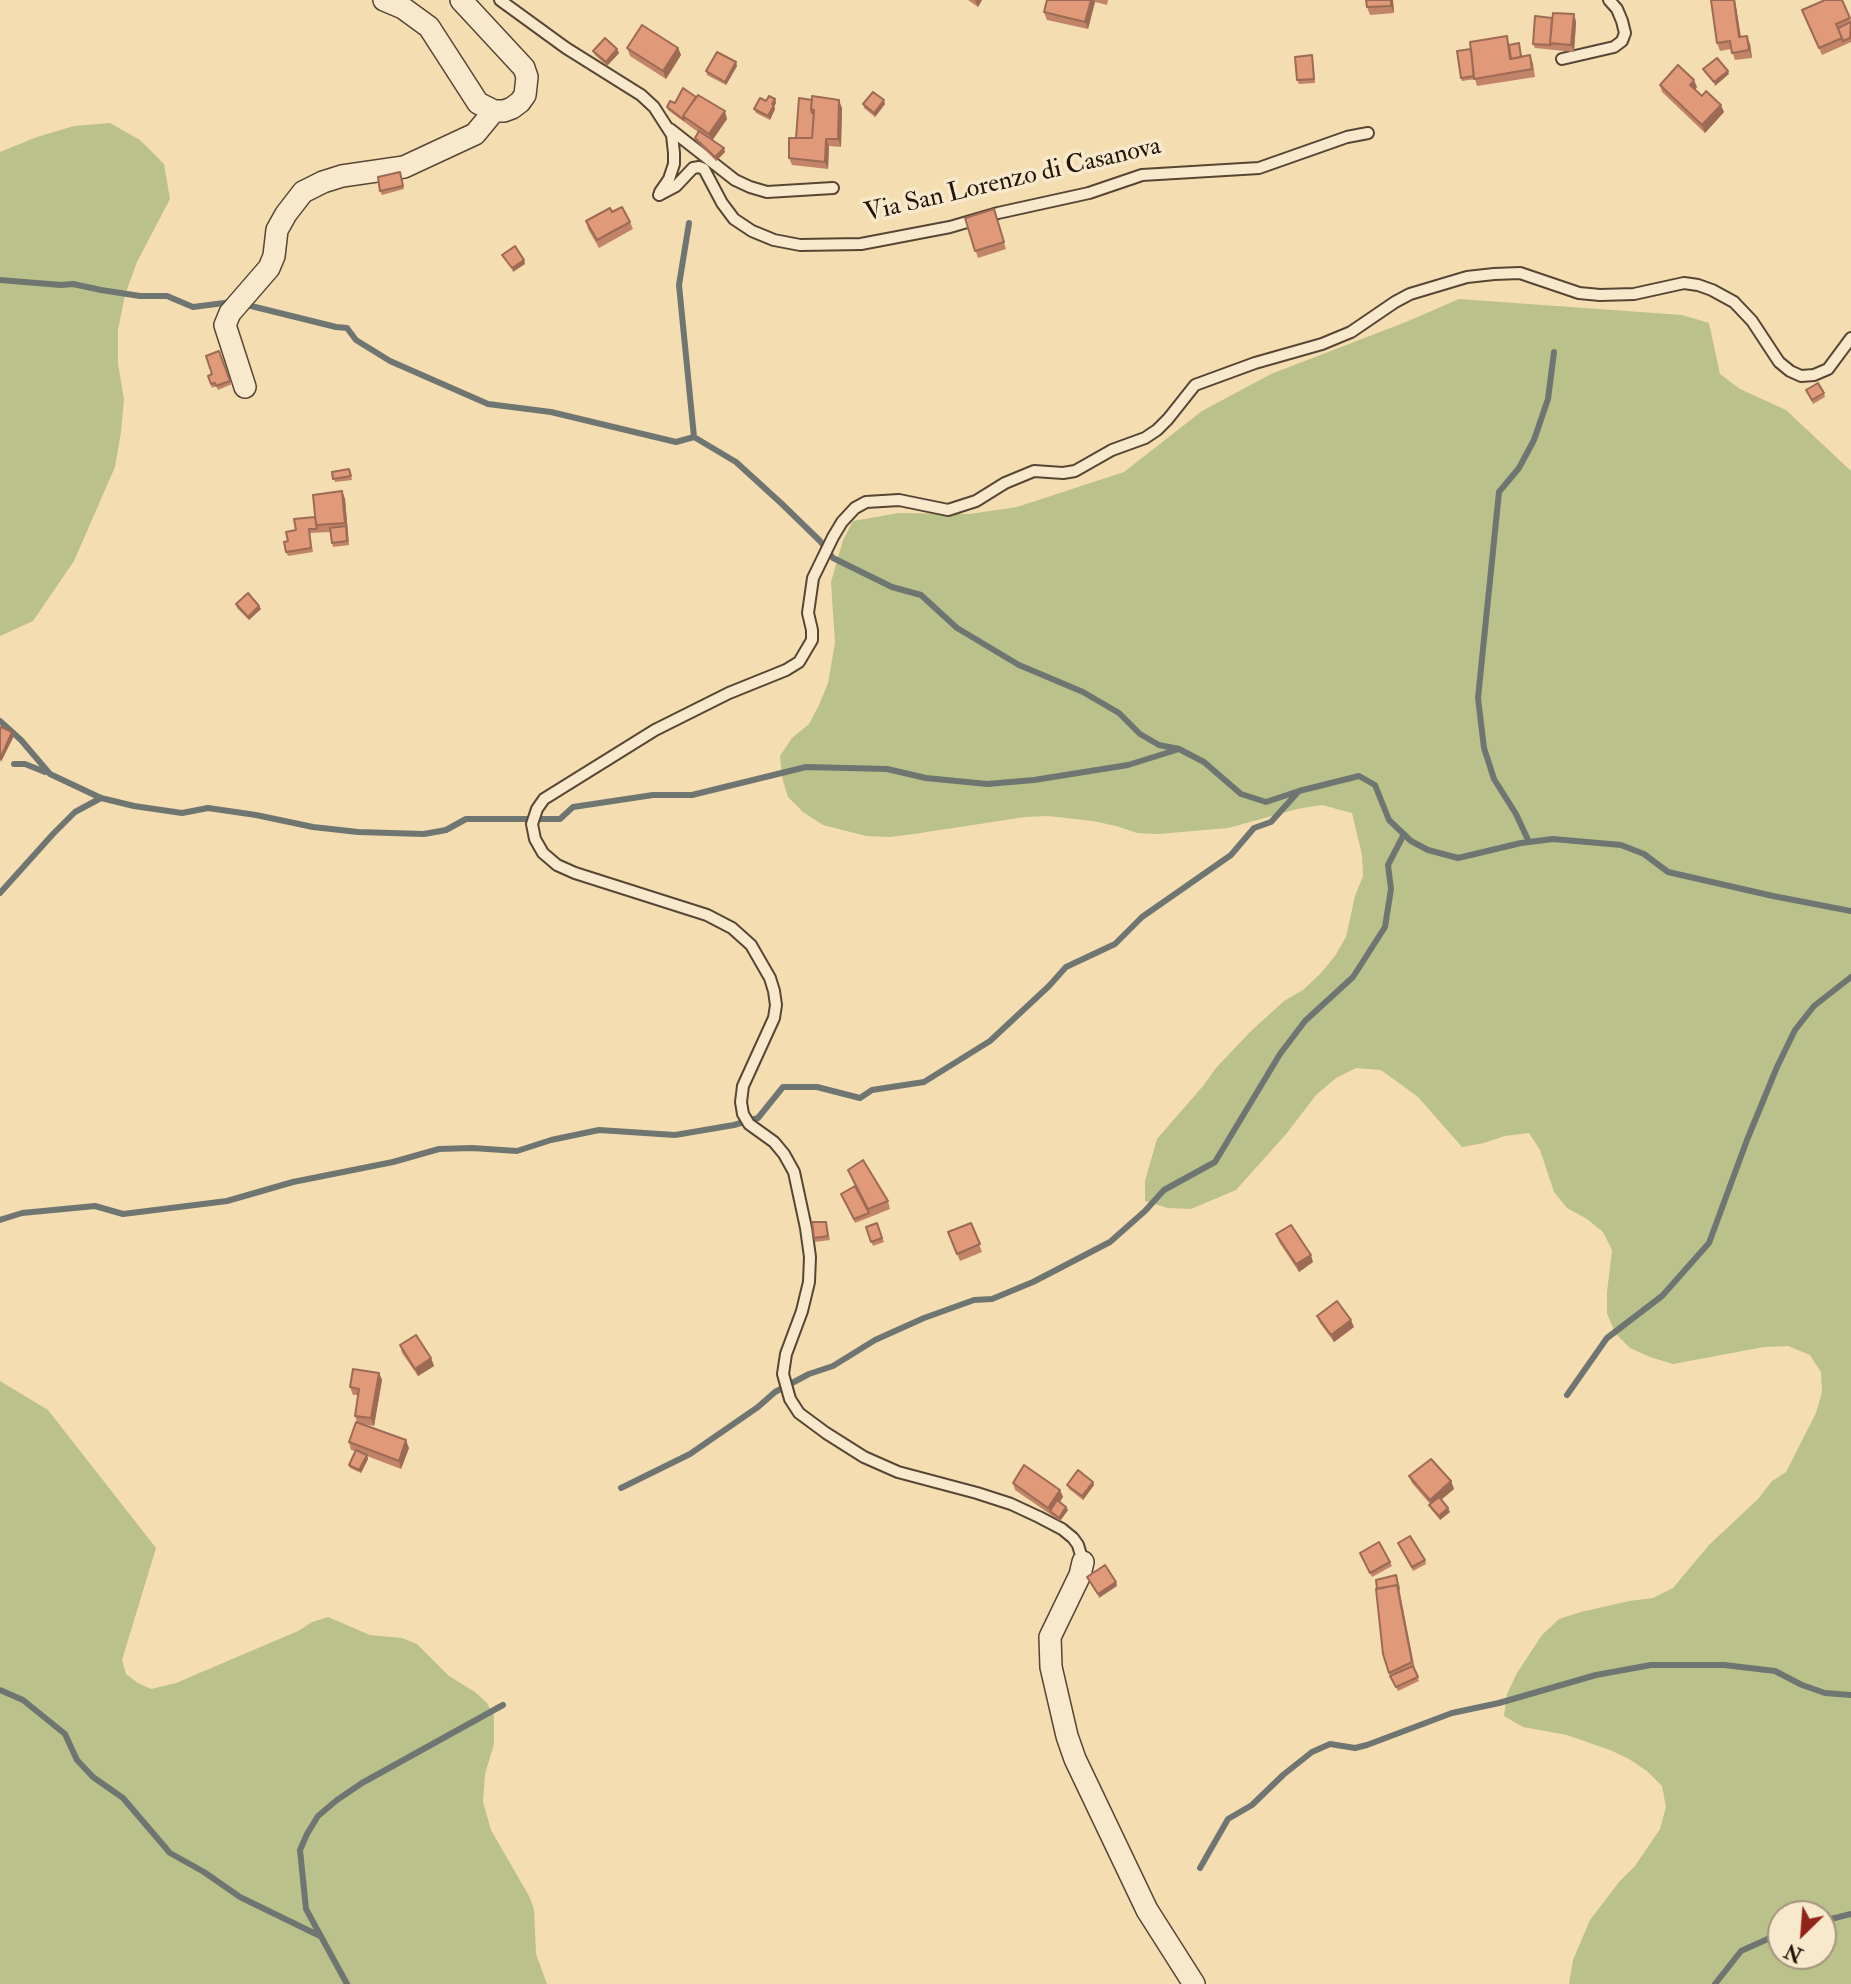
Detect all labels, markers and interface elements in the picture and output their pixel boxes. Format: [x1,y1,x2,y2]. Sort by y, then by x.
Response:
street label: Via San Lorenzo di Casanova [862,132,1164,230]
north arrow [1767,1900,1837,1970]
text: N [1781,1938,1807,1967]

